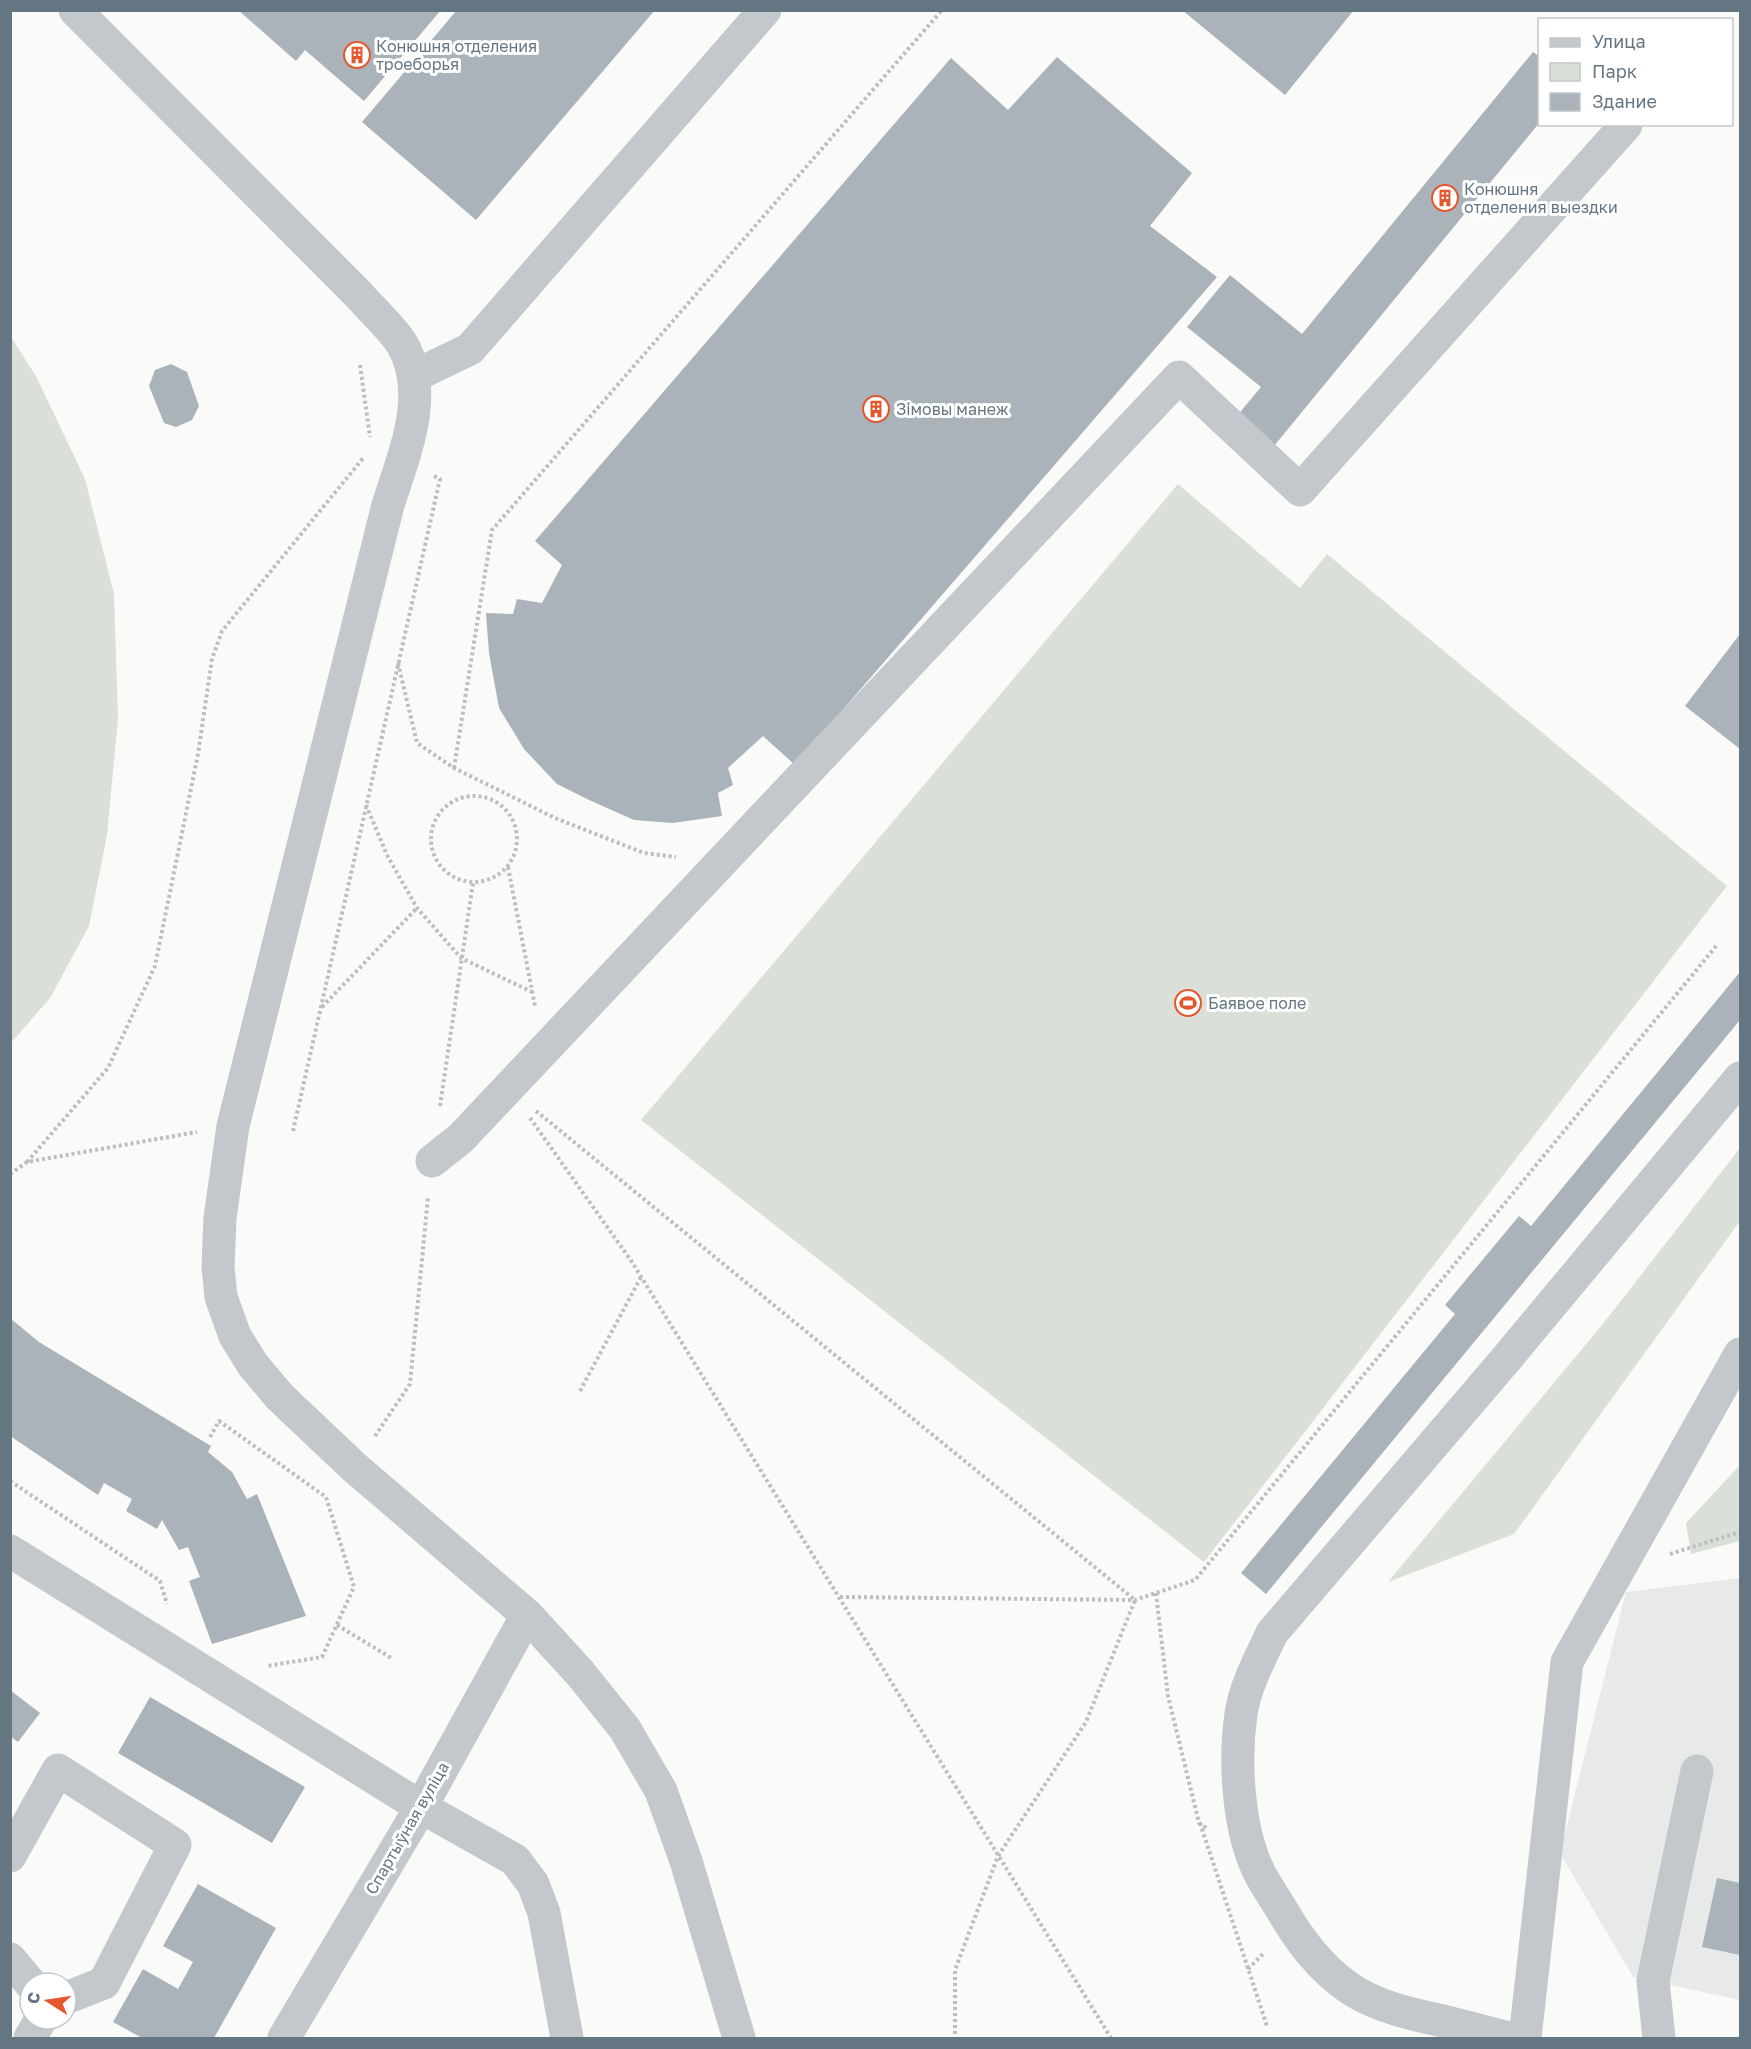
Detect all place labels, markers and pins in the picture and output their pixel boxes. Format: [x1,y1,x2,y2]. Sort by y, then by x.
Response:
place label: Конюшня отделения троеборья [376,36,537,74]
building icon: Конюшня отделения троеборья [342,40,372,70]
place label: Конюшня отделения выездки [1464,179,1618,217]
building icon: Конюшня отделения выездки [1430,183,1460,213]
building icon: Зімовы манеж [861,394,891,424]
place label: Зімовы манеж [896,399,1009,419]
sports icon: Баявое поле [1173,988,1203,1018]
place label: Баявое поле [1208,993,1306,1013]

